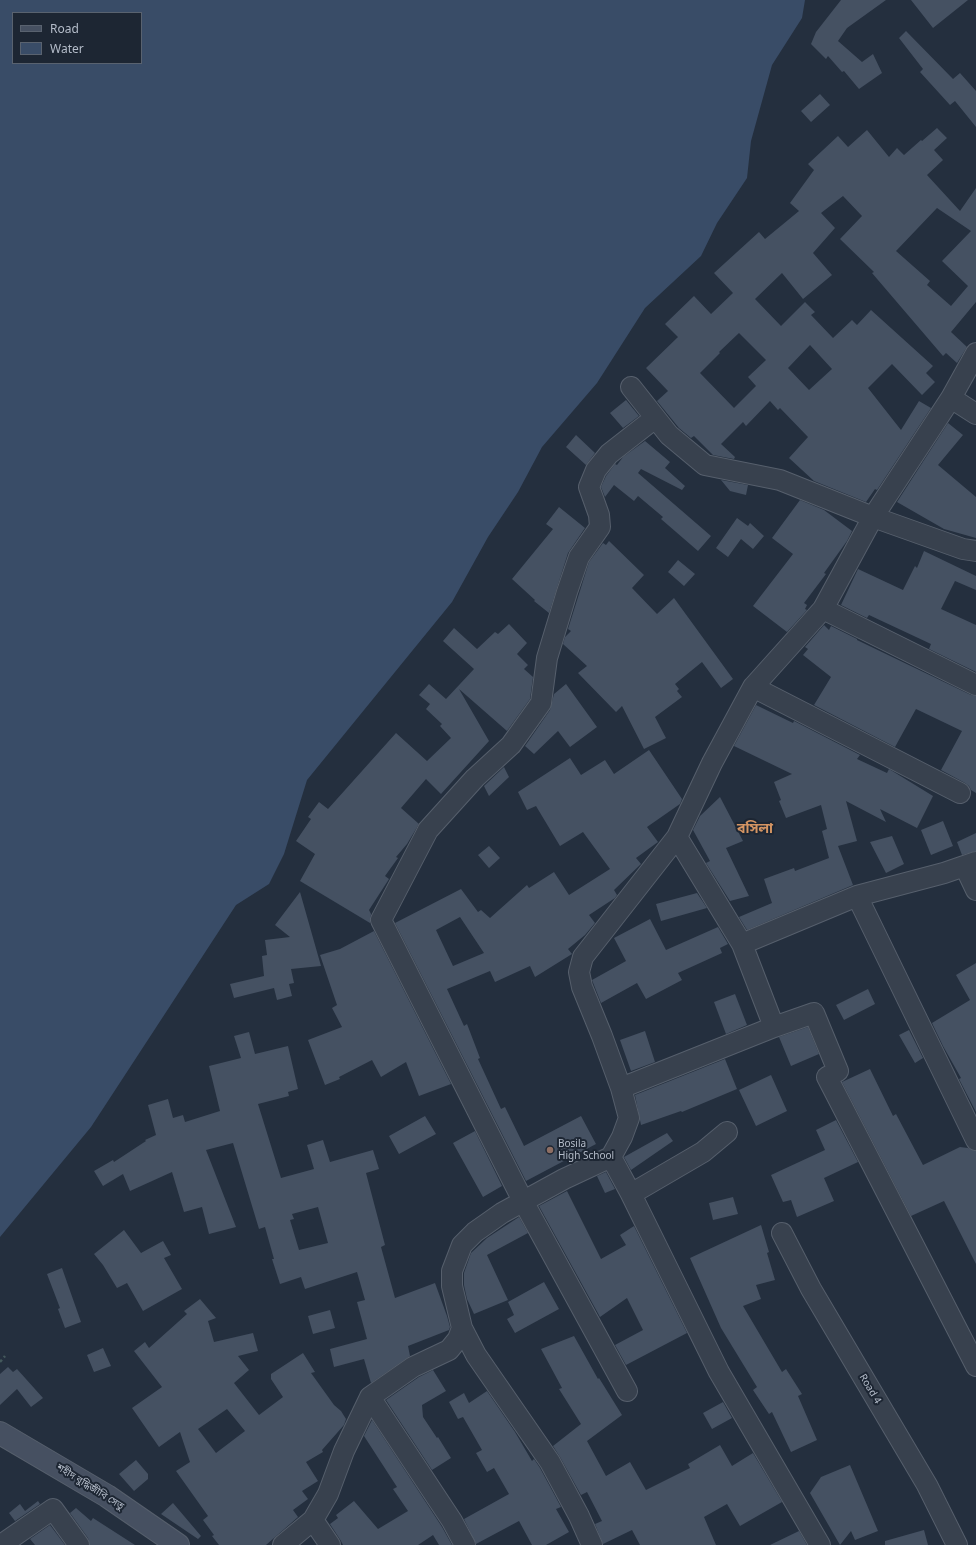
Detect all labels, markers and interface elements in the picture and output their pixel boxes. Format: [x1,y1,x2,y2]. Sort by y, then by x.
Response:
legend [12,12,142,64]
text: Road [50,20,79,37]
text: Water [50,40,84,57]
district label: বসিলা [737,821,773,837]
place label: Bosila High School [558,1138,614,1162]
marker: Bosila High School [545,1145,555,1155]
street label: Road 4 [857,1372,883,1406]
street label: শহীদ বুদ্ধিজীবি সেতু [54,1461,126,1513]

